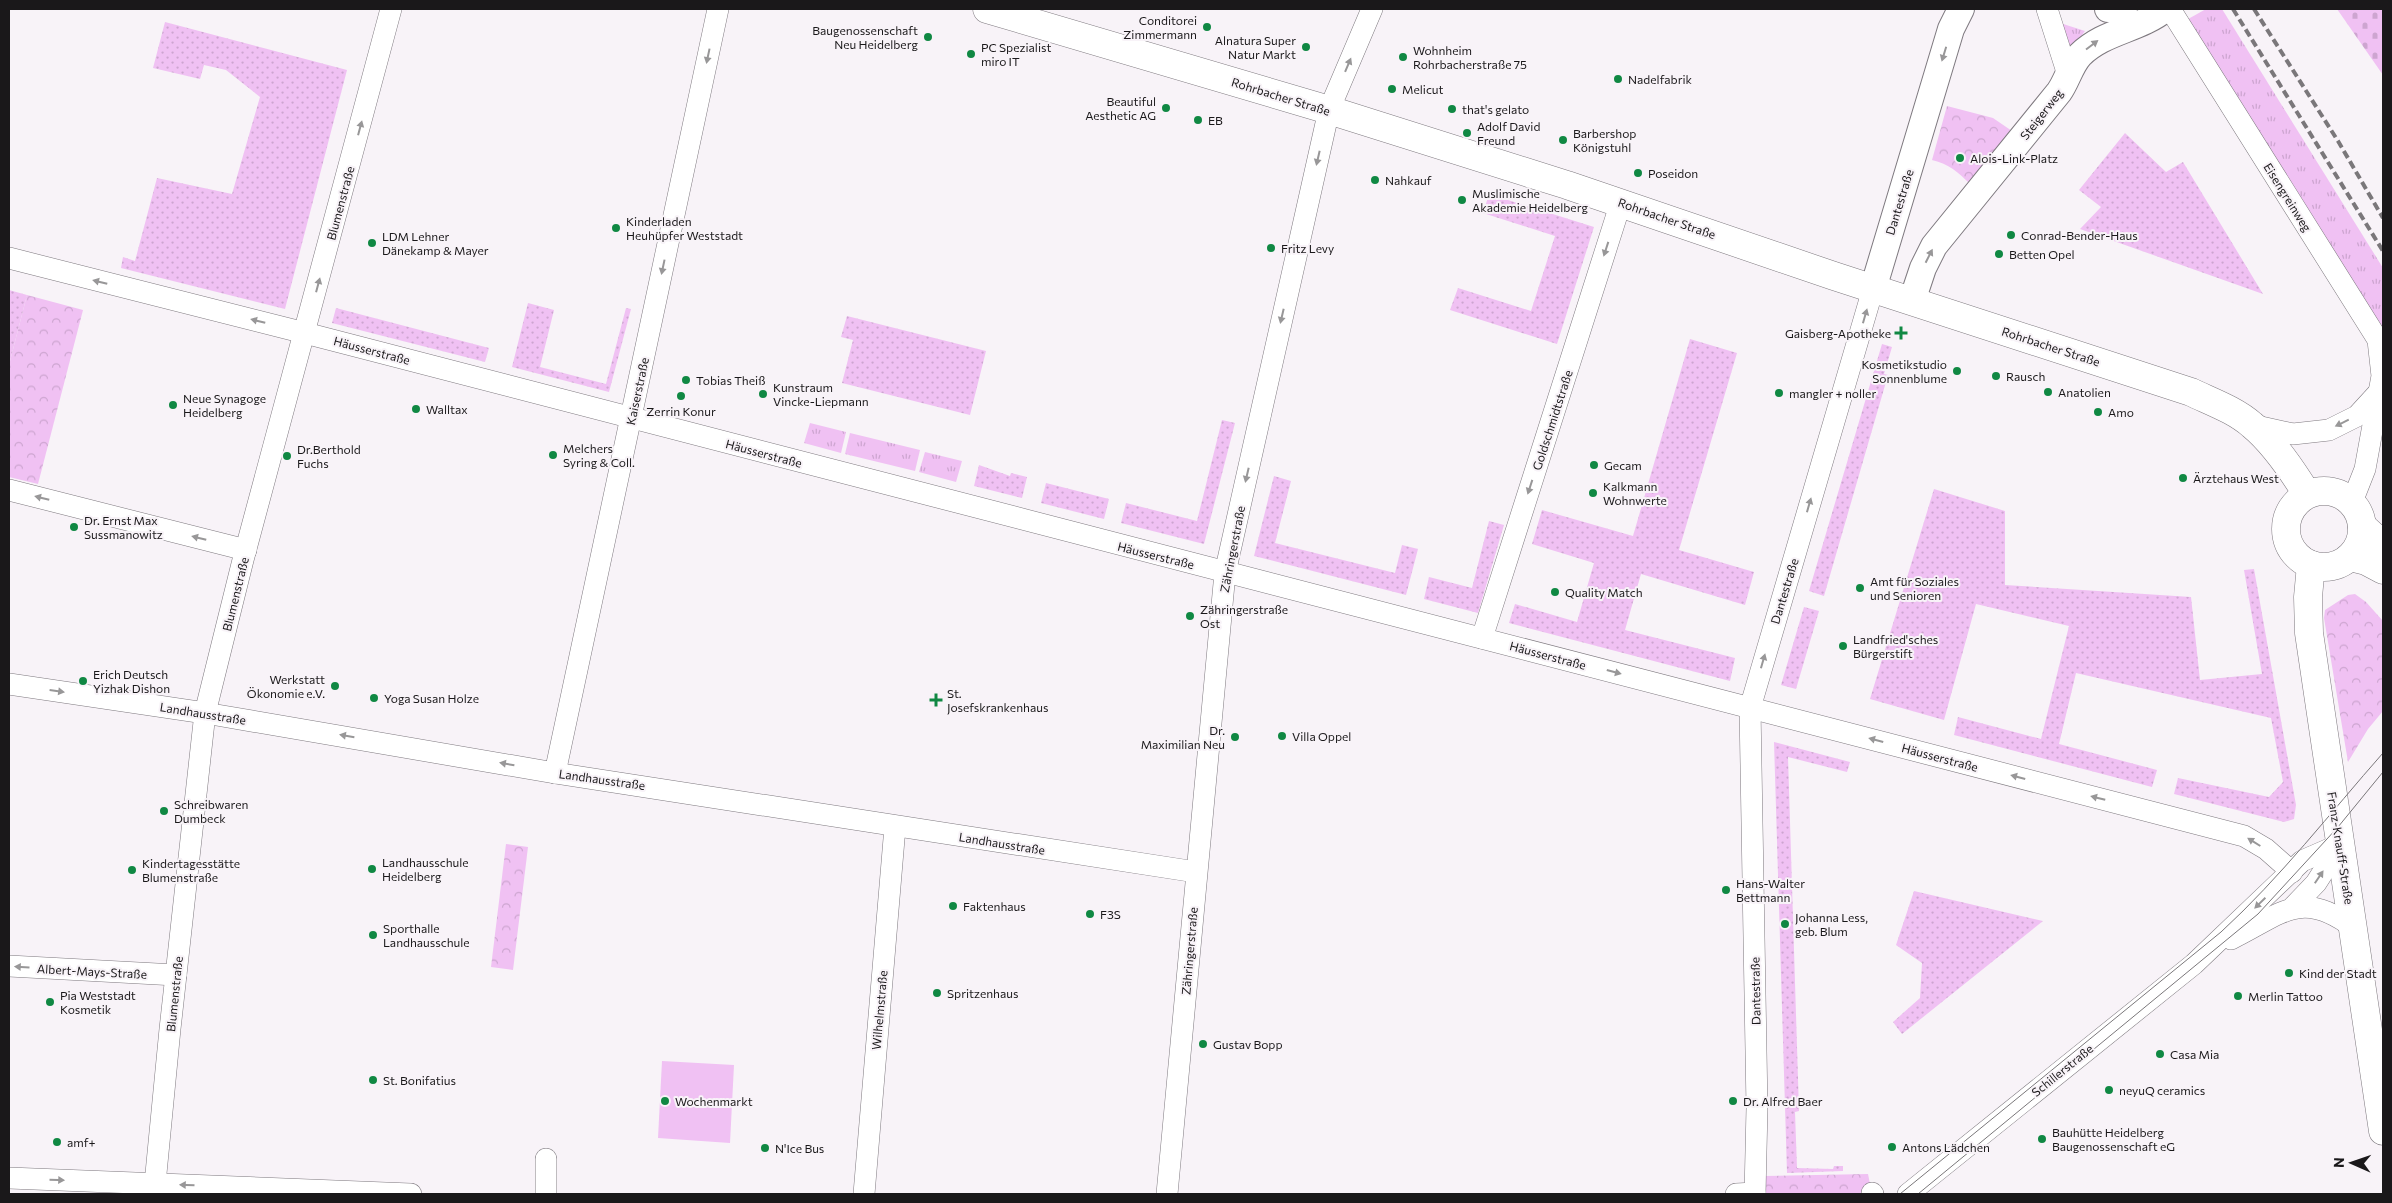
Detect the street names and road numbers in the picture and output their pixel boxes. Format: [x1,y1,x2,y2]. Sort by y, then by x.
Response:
street label: Rohrbacher Straße [1230,74,1332,118]
street label: Steigerweg [2017,85,2066,142]
street label: Eisengreinweg [2261,160,2315,234]
street label: Blumenstraße [323,164,357,242]
street label: Dantestraße [1882,167,1916,237]
street label: Rohrbacher Straße [1616,195,1718,241]
street label: Rohrbacher Straße [2000,324,2102,368]
street label: Häusserstraße [332,333,412,367]
street label: Kaiserstraße [623,356,651,426]
street label: Goldschmidtstraße [1529,368,1575,472]
street label: Häusserstraße [724,436,804,470]
street label: Zähringerstraße [1217,504,1247,594]
street label: Häusserstraße [1116,539,1196,571]
street label: Blumenstraße [219,555,251,633]
street label: Dantestraße [1767,556,1801,626]
street label: Häusserstraße [1508,638,1588,672]
street label: Landhausstraße [159,699,247,727]
street label: Häusserstraße [1900,740,1980,774]
street label: Landhausstraße [558,766,646,792]
street label: Franz-Knauff-Straße [2325,791,2357,905]
street label: Landhausstraße [958,829,1046,857]
street label: Zähringerstraße [1178,906,1200,996]
street label: Blumenstraße [163,955,185,1033]
street label: Dantestraße [1747,957,1763,1025]
street label: Albert-Mays-Straße [37,961,147,981]
street label: Wilhelmstraße [869,970,889,1050]
street label: Schillerstraße [2029,1041,2095,1099]

